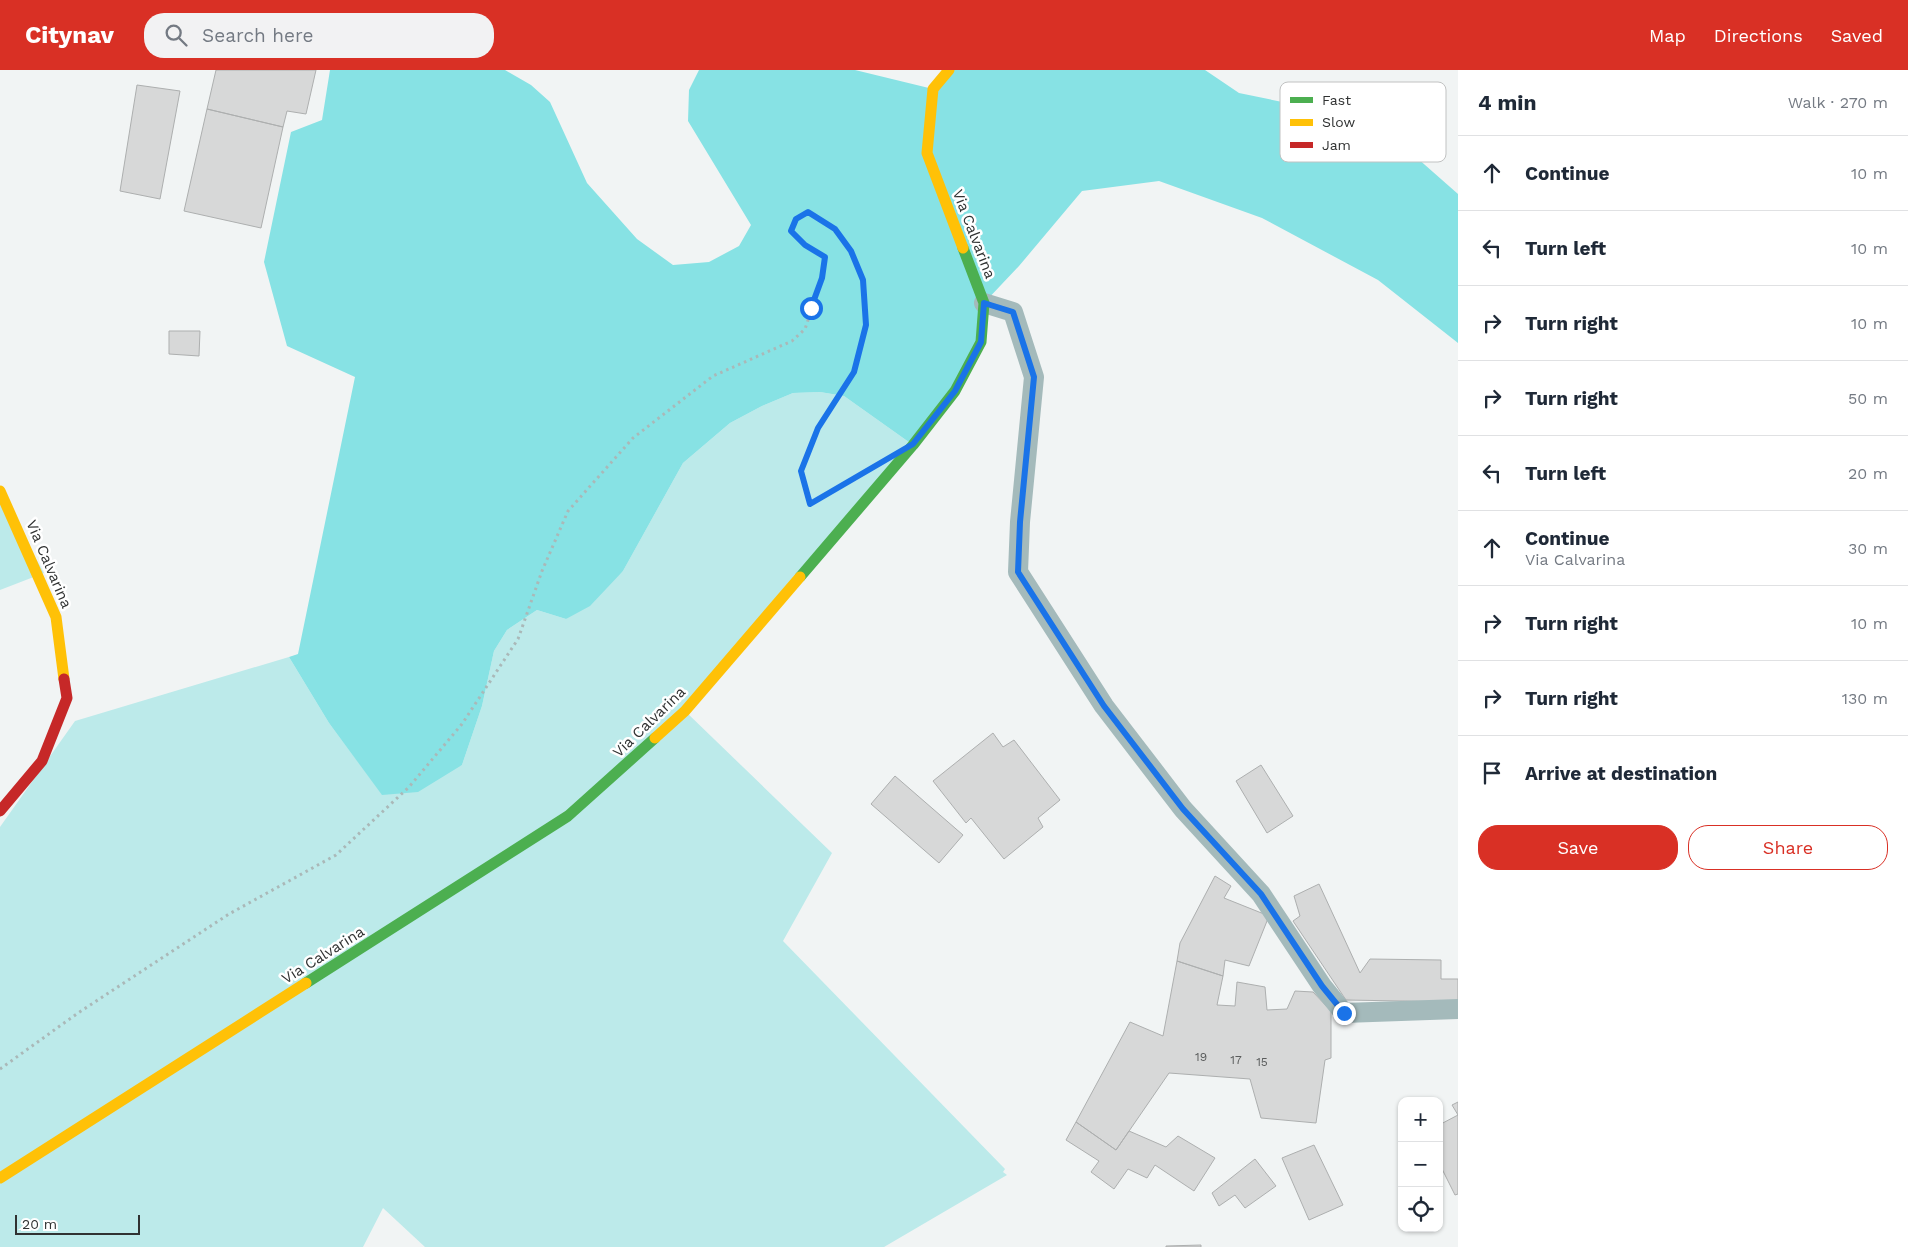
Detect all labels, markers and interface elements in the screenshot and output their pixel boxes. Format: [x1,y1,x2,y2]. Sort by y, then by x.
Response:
search box [144,13,494,58]
text: Citynav [25,21,114,49]
icon: search [162,21,190,49]
text: Search here [202,24,313,47]
text: Map [1649,25,1686,46]
text: Directions [1714,25,1803,46]
text: Saved [1831,25,1883,46]
legend [1280,82,1446,162]
text: 4 min [1478,90,1536,115]
text: Fast [1322,92,1351,108]
text: Walk · 270 m [1788,93,1888,112]
text: Slow [1322,114,1355,130]
text: Jam [1322,137,1351,153]
icon: ahead [1478,159,1506,187]
text: Continue [1525,162,1609,185]
text: 10 m [1851,164,1888,183]
street label: Via Calvarina [949,187,999,282]
icon: left [1478,234,1506,262]
text: Turn left [1525,237,1606,260]
text: 10 m [1851,239,1888,258]
route start [800,297,823,320]
icon: right [1478,309,1506,337]
text: Turn right [1525,312,1618,335]
text: 10 m [1851,314,1888,333]
icon: right [1478,384,1506,412]
text: Turn right [1525,387,1618,410]
text: 50 m [1848,389,1888,408]
icon: left [1478,459,1506,487]
text: Turn left [1525,462,1606,485]
text: 20 m [1848,464,1888,483]
street label: Via Calvarina [22,517,76,611]
text: Continue [1525,527,1609,550]
icon: ahead [1478,534,1506,562]
text: 30 m [1848,539,1888,558]
text: Via Calvarina [1525,550,1625,569]
icon: right [1478,609,1506,637]
text: Turn right [1525,612,1618,635]
text: 10 m [1851,614,1888,633]
street label: Via Calvarina [609,683,689,761]
icon: right [1478,684,1506,712]
text: Turn right [1525,687,1618,710]
text: 130 m [1842,689,1888,708]
icon: arrive [1478,759,1506,787]
text: Arrive at destination [1525,762,1717,785]
button: Save [1478,825,1678,870]
button: Share [1688,825,1888,870]
street label: Via Calvarina [278,922,368,988]
route end [1333,1002,1356,1025]
house number: 19 [1195,1050,1207,1064]
house number: 17 [1230,1053,1242,1067]
house number: 15 [1256,1055,1268,1069]
map controls [1398,1097,1443,1232]
button: + [1398,1097,1443,1142]
button: − [1398,1142,1443,1187]
button: locate [1398,1187,1443,1232]
scale bar [15,1212,140,1235]
text: 20 m [22,1216,57,1232]

